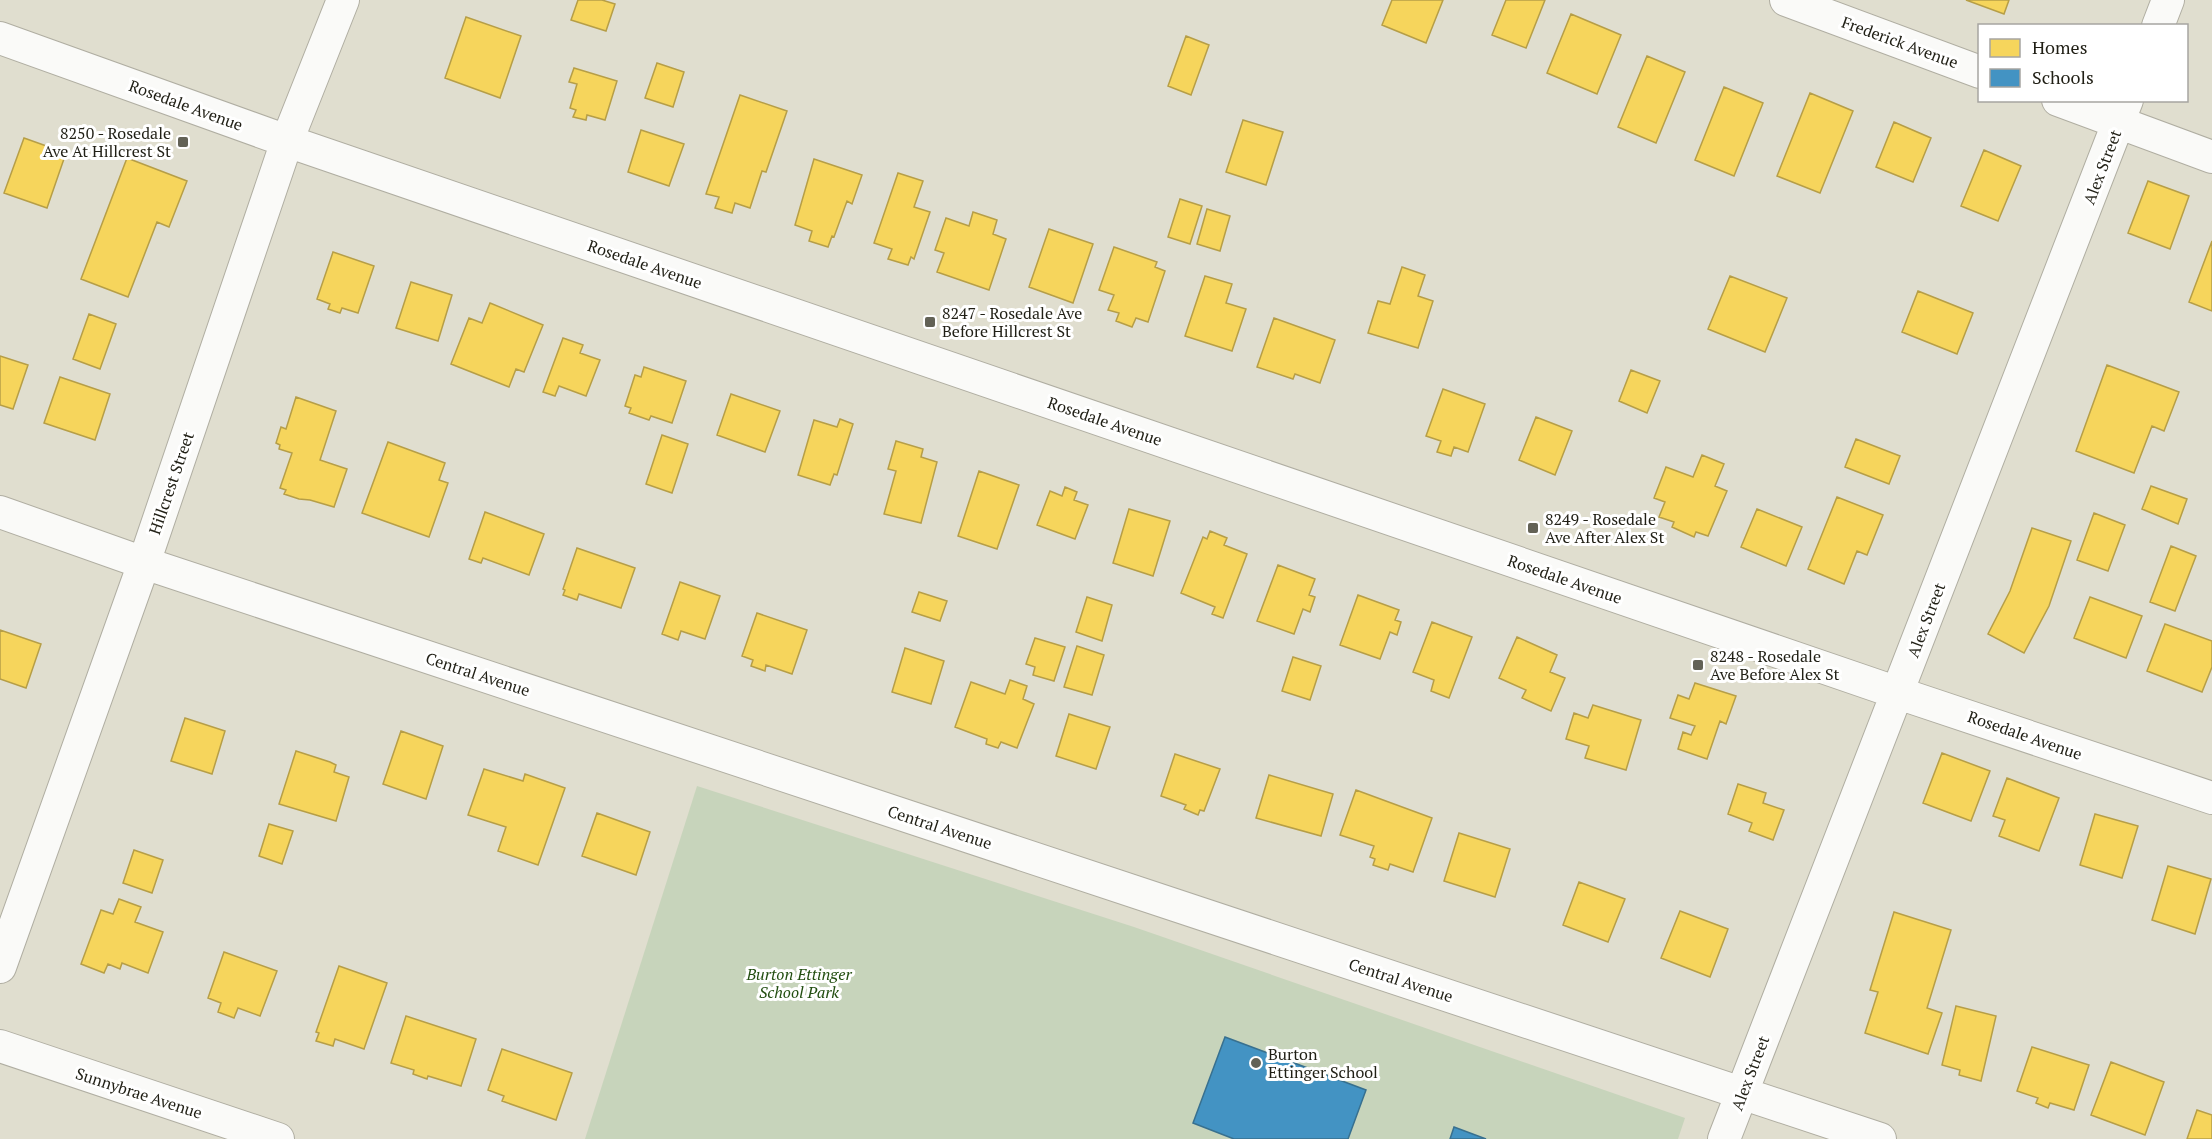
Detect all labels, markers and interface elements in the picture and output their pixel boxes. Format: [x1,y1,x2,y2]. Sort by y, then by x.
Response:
street label: Frederick Avenue [1839,11,1961,73]
legend [1978,24,2188,102]
text: Homes [2032,35,2087,59]
text: Schools [2032,65,2094,89]
street label: Rosedale Avenue [126,74,246,136]
place label: 8250 - Rosedale Ave At Hillcrest St [43,122,171,162]
street label: Alex Street [2078,126,2126,208]
marker: 8250 - Rosedale Ave At Hillcrest St [176,135,190,149]
street label: Rosedale Avenue [585,234,705,294]
place label: 8247 - Rosedale Ave Before Hillcrest St [942,302,1082,342]
marker: 8247 - Rosedale Ave Before Hillcrest St [923,315,937,329]
street label: Rosedale Avenue [1045,391,1165,451]
street label: Hillcrest Street [143,429,199,537]
place label: 8249 - Rosedale Ave After Alex St [1545,508,1664,548]
marker: 8249 - Rosedale Ave After Alex St [1526,521,1540,535]
street label: Rosedale Avenue [1505,549,1625,609]
street label: Alex Street [1902,579,1950,661]
place label: 8248 - Rosedale Ave Before Alex St [1710,645,1840,685]
street label: Central Avenue [423,647,533,701]
marker: 8248 - Rosedale Ave Before Alex St [1691,658,1705,672]
street label: Rosedale Avenue [1965,705,2085,765]
street label: Central Avenue [885,800,995,854]
street label: Central Avenue [1346,953,1456,1007]
park label: Burton Ettinger School Park [745,963,852,1003]
street label: Alex Street [1726,1032,1774,1114]
place label: Burton Ettinger School [1268,1043,1378,1083]
marker: Burton Ettinger School [1249,1056,1263,1070]
street label: Sunnybrae Avenue [73,1062,205,1124]

